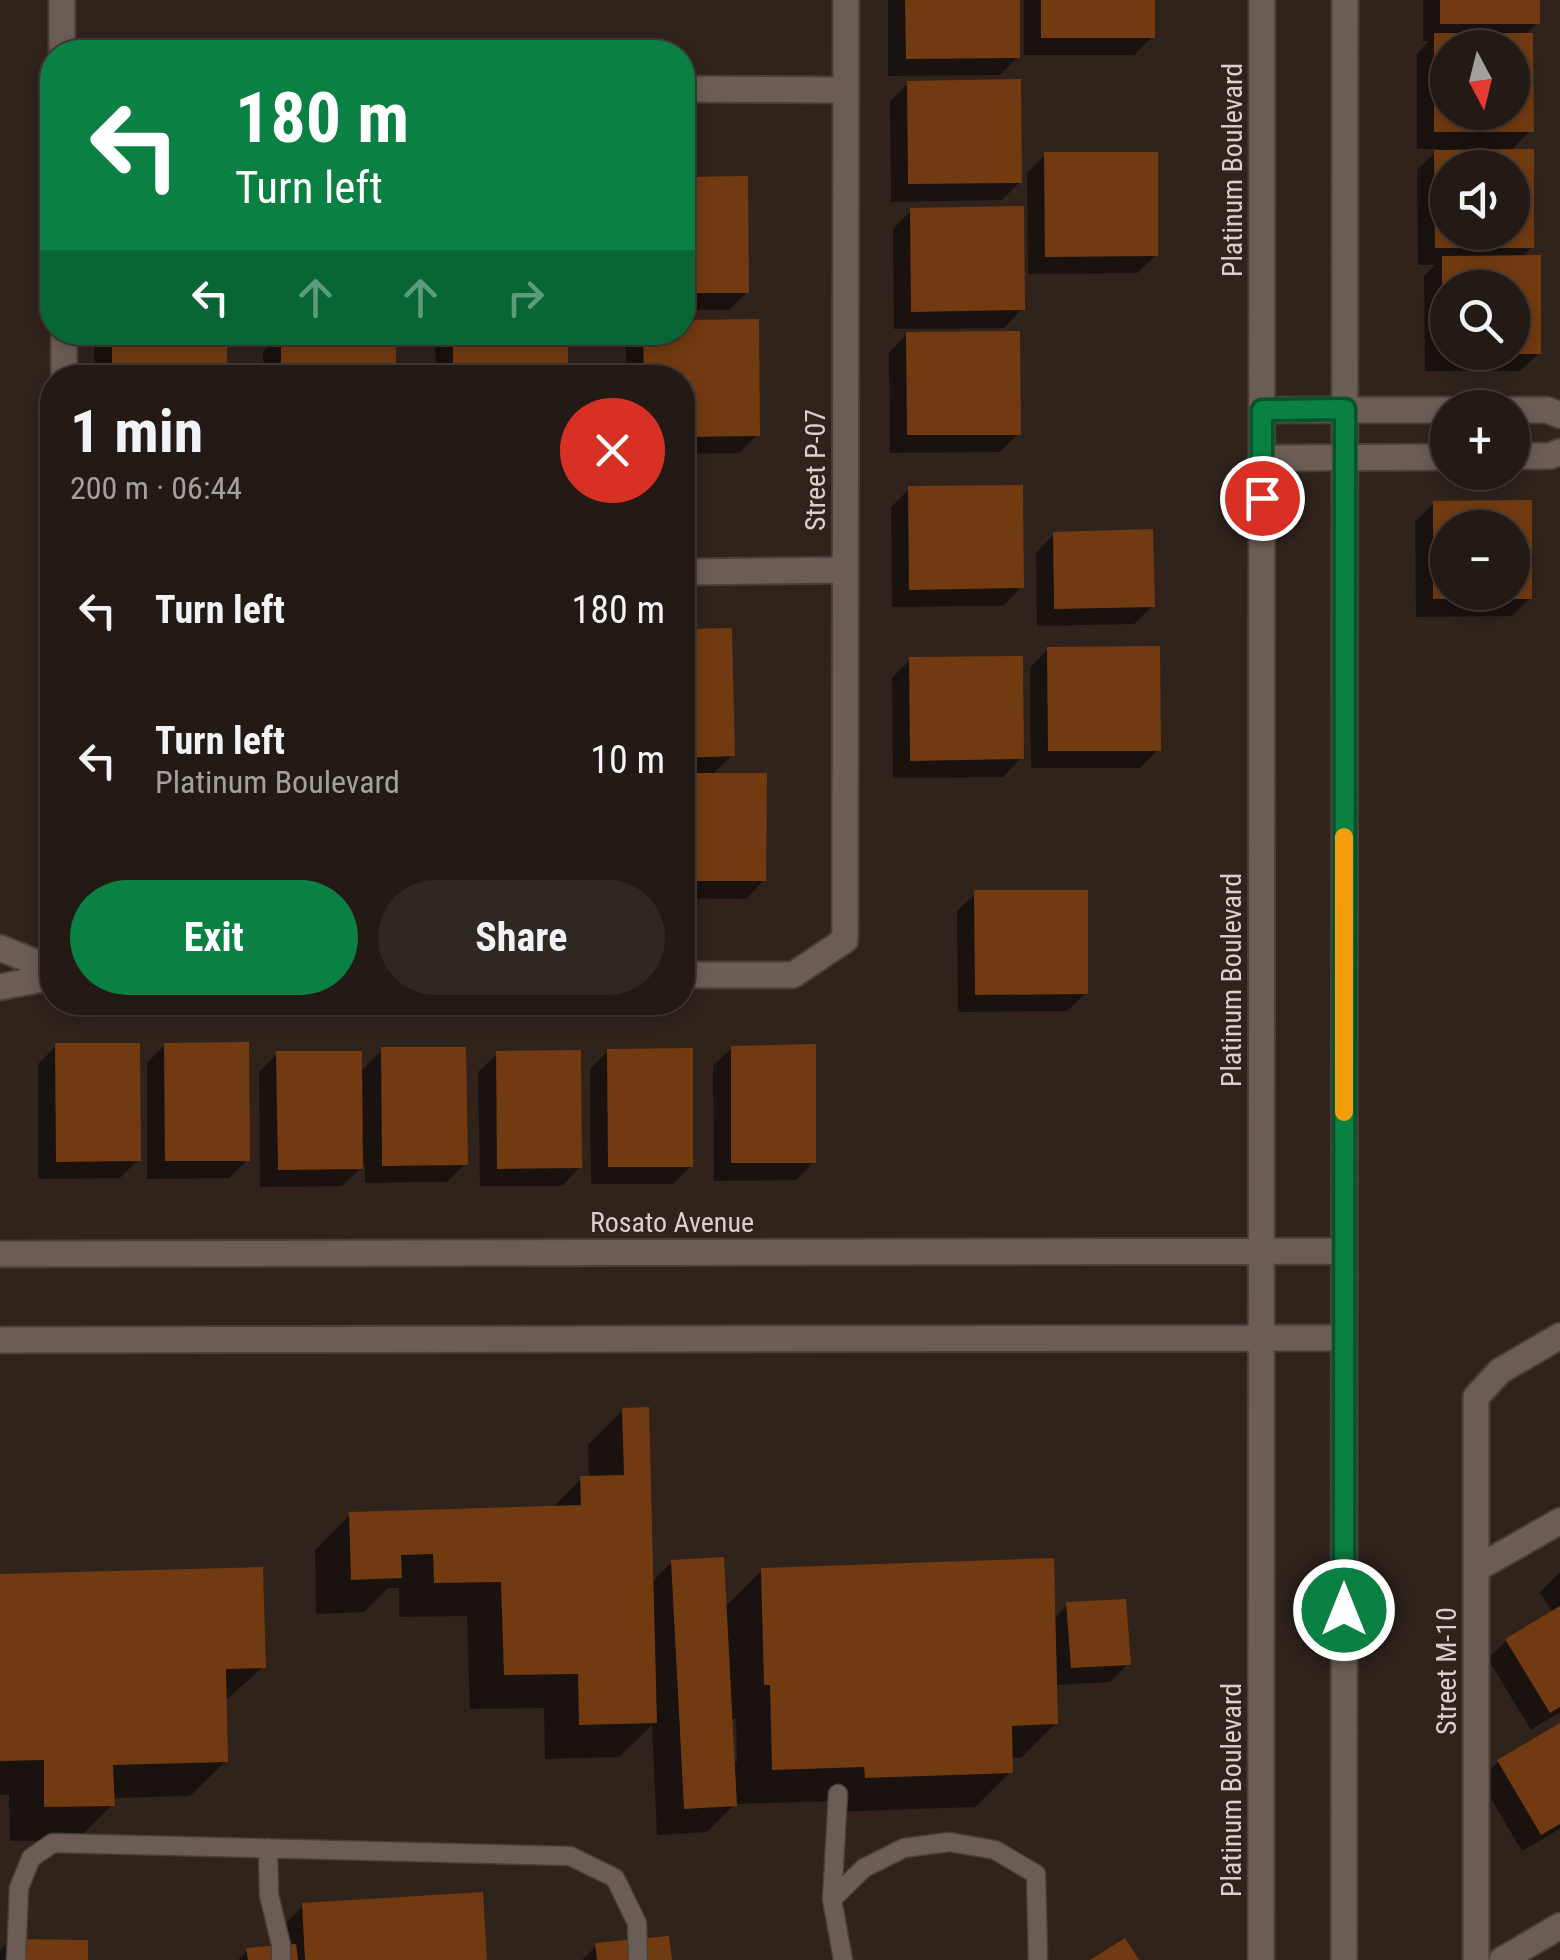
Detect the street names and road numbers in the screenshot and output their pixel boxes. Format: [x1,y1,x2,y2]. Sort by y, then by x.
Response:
street label: Platinum Boulevard [1216,63,1249,277]
street label: Street P-07 [799,409,832,531]
street label: Platinum Boulevard [1215,873,1248,1087]
street label: Rosato Avenue [590,1206,754,1239]
street label: Street M-10 [1430,1607,1463,1735]
street label: Platinum Boulevard [1215,1683,1248,1897]

